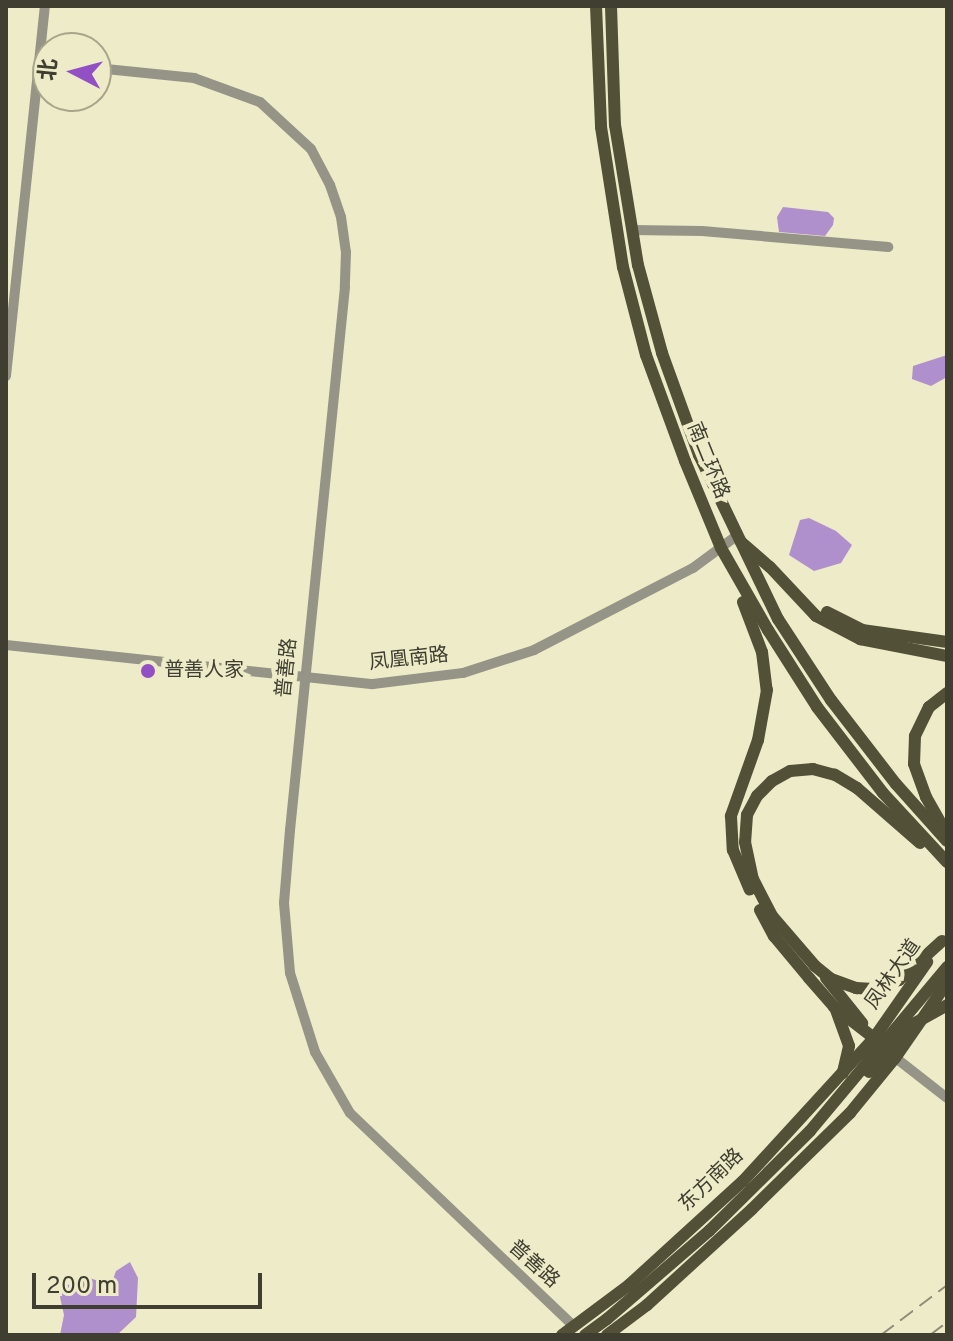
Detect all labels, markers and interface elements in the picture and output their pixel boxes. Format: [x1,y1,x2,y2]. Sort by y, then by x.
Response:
north arrow [32,32,112,112]
text: 北 [35,57,64,82]
street label: 南二环路 [681,419,733,503]
street label: 普善路 [273,637,303,699]
street label: 凤凰南路 [368,644,450,676]
place label: 普善人家 [164,659,244,683]
marker: 普善人家 [139,662,157,680]
street label: 凤林大道 [861,935,927,1015]
street label: 东方南路 [675,1145,749,1217]
street label: 普善路 [503,1236,563,1294]
scale bar [36,1257,266,1307]
text: 200 m [46,1272,117,1302]

